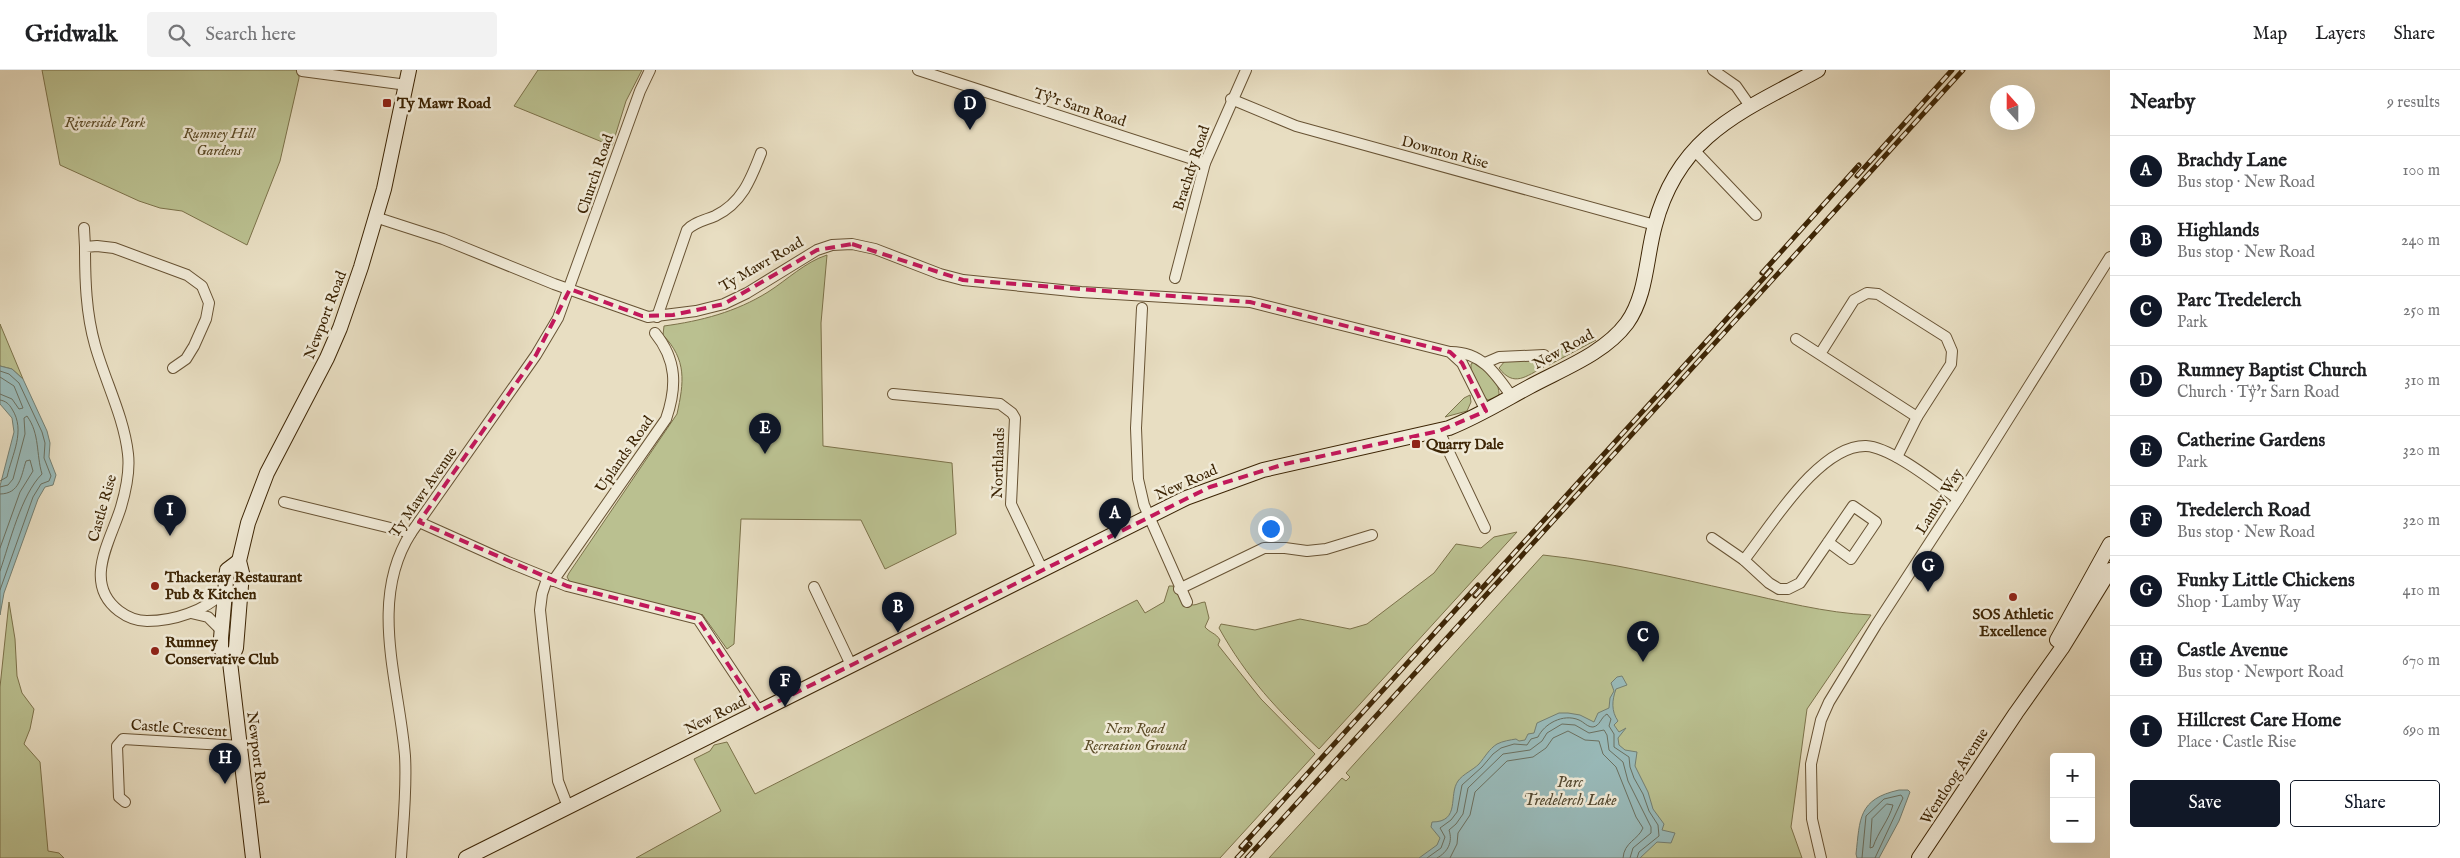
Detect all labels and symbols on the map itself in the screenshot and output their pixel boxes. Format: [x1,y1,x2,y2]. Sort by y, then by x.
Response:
street label: Tŷ'r Sarn Road [1031,84,1129,132]
north arrow [1990,85,2035,130]
pin: D [954,89,986,130]
place label: Ty Mawr Road [396,94,492,113]
marker: Ty Mawr Road [381,97,393,109]
park label: Riverside Park [65,113,145,132]
street label: Brachdy Road [1169,122,1215,213]
park label: Rumney Hill Gardens [183,124,256,160]
street label: Church Road [573,131,618,217]
street label: Downton Rise [1399,132,1491,173]
street label: Ty Mawr Road [716,232,807,296]
street label: Newport Road [300,267,351,362]
street label: New Road [1530,325,1598,374]
street label: Uplands Road [591,411,658,496]
pin: E [749,413,781,454]
street label: Northlands [988,427,1009,499]
place label: Quarry Dale [1426,435,1504,454]
marker: Quarry Dale [1410,438,1422,450]
street label: Ty Mawr Avenue [385,443,462,541]
street label: New Road [1152,460,1221,505]
street label: Lamby Way [1912,464,1967,538]
street label: Castle Rise [84,472,121,544]
pin: I [154,495,186,536]
pin: A [1099,498,1131,539]
your location [1258,516,1284,542]
pin: G [1912,551,1944,592]
place label: Thackeray Restaurant Pub & Kitchen [164,568,303,604]
marker: Thackeray Restaurant Pub & Kitchen [149,580,161,592]
marker: SOS Athletic Excellence [2007,591,2019,603]
pin: B [882,592,914,633]
place label: SOS Athletic Excellence [1973,605,2054,641]
pin: C [1627,621,1659,662]
place label: Rumney Conservative Club [165,633,279,669]
marker: Rumney Conservative Club [149,645,161,657]
pin: F [769,666,801,707]
street label: New Road [681,691,750,739]
street label: Newport Road [242,711,273,807]
street label: Castle Crescent [130,716,228,741]
park label: New Road Recreation Ground [1084,719,1187,755]
street label: Wentloog Avenue [1916,724,1993,828]
pin: H [209,743,241,784]
water label: Parc Tredelerch Lake [1523,773,1617,811]

